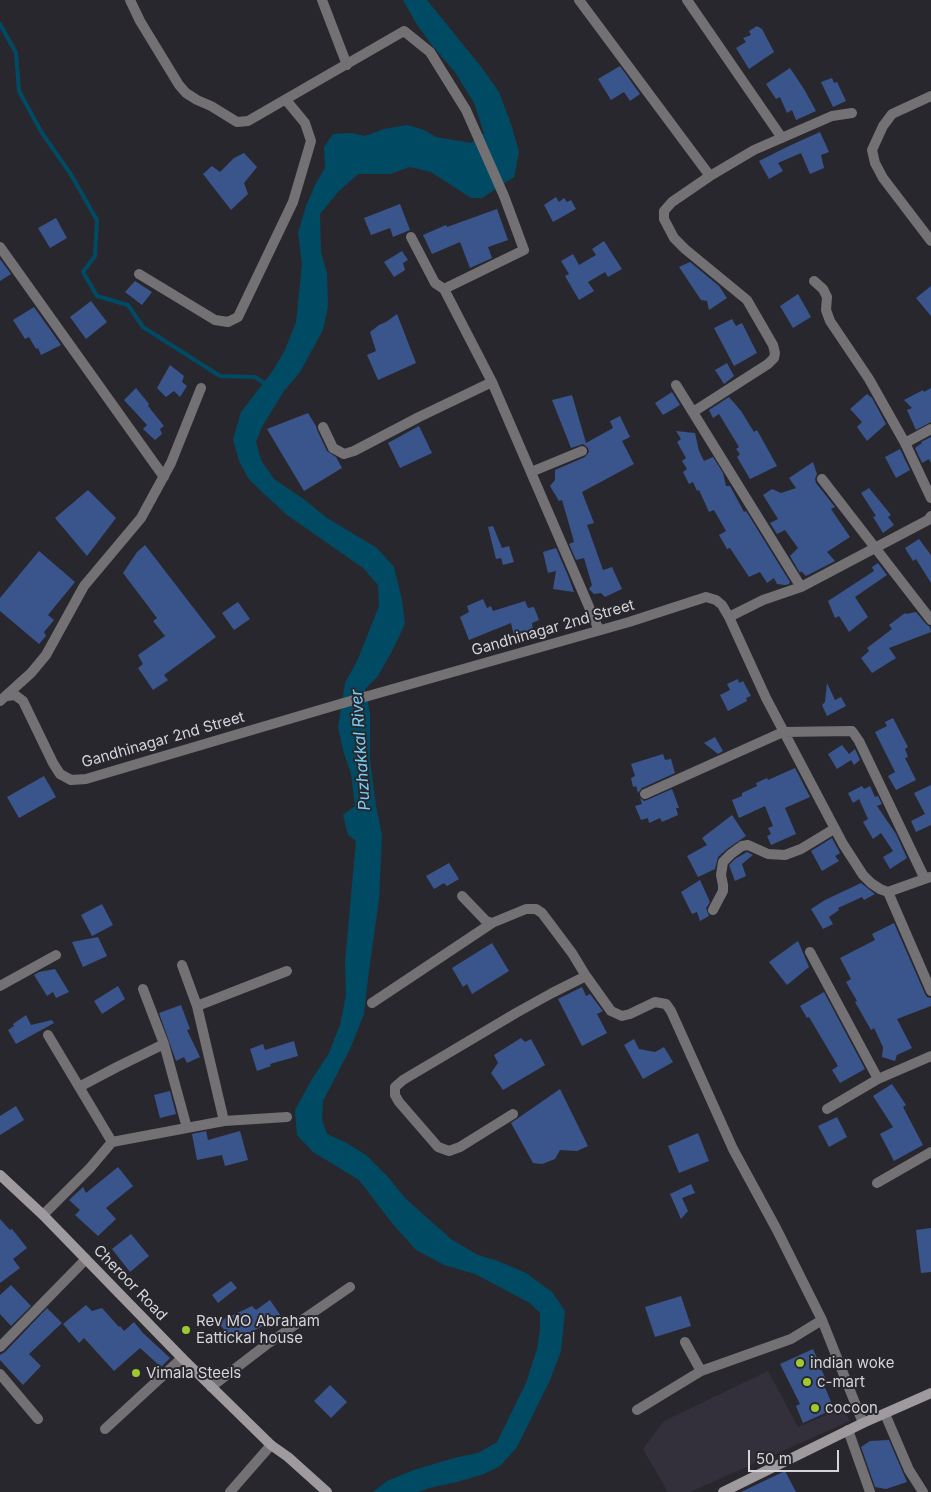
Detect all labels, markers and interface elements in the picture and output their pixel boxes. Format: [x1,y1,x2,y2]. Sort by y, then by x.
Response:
street label: Gandhinagar 2nd Street [469,596,637,660]
water label: Puzhakkal River [347,689,375,811]
street label: Gandhinagar 2nd Street [79,708,247,772]
street label: Cheroor Road [89,1241,171,1325]
place label: Rev MO Abraham Eattickal house [196,1312,320,1347]
marker: Rev MO Abraham Eattickal house [180,1324,192,1336]
place label: indian woke [810,1354,894,1372]
marker: indian woke [794,1357,806,1369]
place label: Vimala Steels [146,1364,241,1382]
marker: Vimala Steels [130,1367,142,1379]
place label: c-mart [817,1373,865,1391]
marker: c-mart [801,1376,813,1388]
place label: cocoon [825,1399,878,1417]
marker: cocoon [809,1402,821,1414]
scale bar [751,1440,842,1472]
text: 50 m [756,1449,792,1468]

